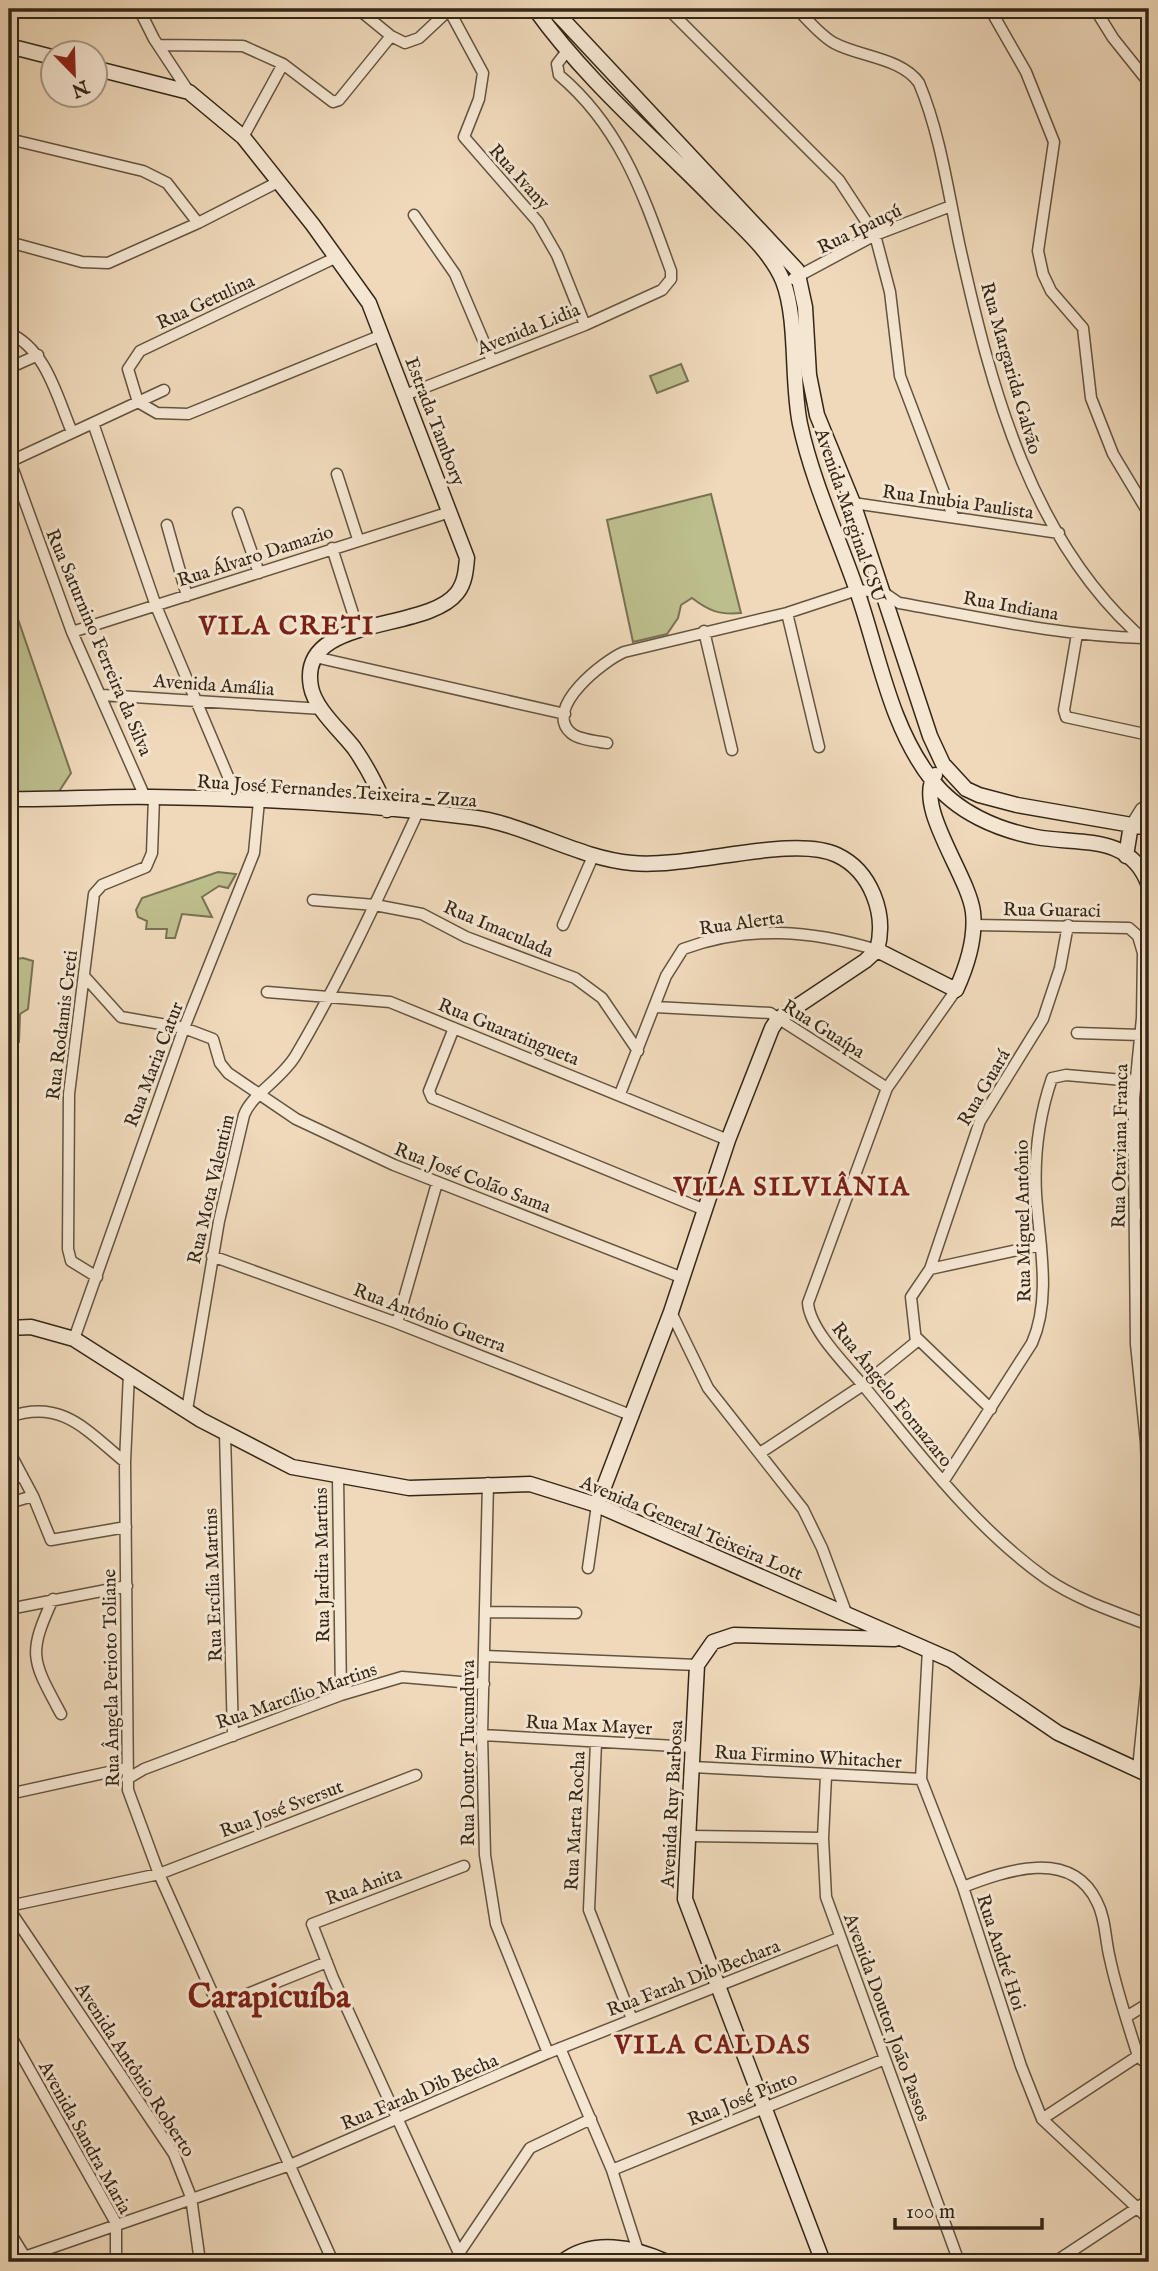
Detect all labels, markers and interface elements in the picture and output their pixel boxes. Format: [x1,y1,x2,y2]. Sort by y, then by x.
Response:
north arrow [38,38,108,108]
text: N [67,73,93,102]
street label: Rua Ivany [483,139,555,216]
street label: Rua Ipauçú [814,199,906,261]
street label: Rua Getulina [153,269,259,336]
street label: Rua Margarida Galvão [974,280,1046,457]
street label: Avenida Lidia [473,298,585,362]
street label: Estrada Tambory [399,354,470,490]
street label: Avenida Marginal CSU [808,424,890,607]
street label: Rua Inubia Paulista [880,480,1036,526]
street label: Rua Álvaro Damazio [174,519,337,593]
street label: Rua Saturnino Ferreira da Silva [39,526,157,761]
street label: Rua Indiana [961,587,1061,627]
district label: VILA CRETI [198,610,375,643]
street label: Avenida Amália [152,670,276,702]
street label: Rua José Fernandes Teixeira - Zuza [196,770,479,814]
street label: Rua Imaculada [439,896,558,964]
street label: Rua Guaraci [1003,898,1101,924]
street label: Rua Alerta [698,906,786,942]
street label: Rua Rodamis Creti [42,949,84,1102]
street label: Rua Guaratingueta [434,994,583,1072]
street label: Rua Guaípa [777,995,870,1065]
street label: Rua Maria Catur [120,999,190,1131]
street label: Rua Guará [953,1045,1017,1131]
street label: Rua Otaviana Franca [1108,1063,1134,1228]
street label: Rua Mota Valentim [183,1112,241,1267]
street label: Rua José Colão Sama [390,1138,555,1220]
street label: Rua Miguel Antônio [1011,1139,1037,1302]
district label: VILA SILVIÂNIA [672,1171,911,1204]
street label: Rua Antônio Guerra [350,1279,510,1359]
street label: Rua Ângelo Fornazaro [826,1317,958,1473]
street label: Avenida General Teixeira Lott [575,1471,807,1587]
street label: Rua Jardira Martins [310,1487,336,1643]
street label: Rua Ercília Martins [199,1508,229,1662]
street label: Rua Ângela Perioto Toliane [97,1568,126,1787]
street label: Rua Marcílio Martins [213,1658,380,1736]
street label: Rua Doutor Tucunduva [457,1659,481,1846]
street label: Rua Max Mayer [525,1711,653,1741]
street label: Avenida Ruy Barbosa [657,1719,689,1890]
street label: Rua Firmino Whitacher [714,1741,902,1775]
street label: Rua Marta Rocha [560,1750,592,1891]
street label: Rua José Sversut [217,1775,347,1844]
street label: Rua Anita [322,1862,406,1912]
street label: Rua André Hoi [970,1891,1030,2014]
street label: Avenida Doutor João Passos [837,1909,935,2125]
street label: Rua Farah Dib Bechara [604,1934,784,2023]
street label: Avenida Antônio Roberto [68,1977,200,2162]
district label: Carapicuíba [188,1977,351,2019]
district label: VILA CALDAS [613,2029,812,2062]
street label: Rua Farah Dib Becha [338,2049,503,2137]
street label: Avenida Sandra Maria [32,2056,137,2219]
street label: Rua José Pinto [684,2067,801,2133]
scale bar [895,2187,1042,2231]
text: 100 m [906,2199,955,2226]

